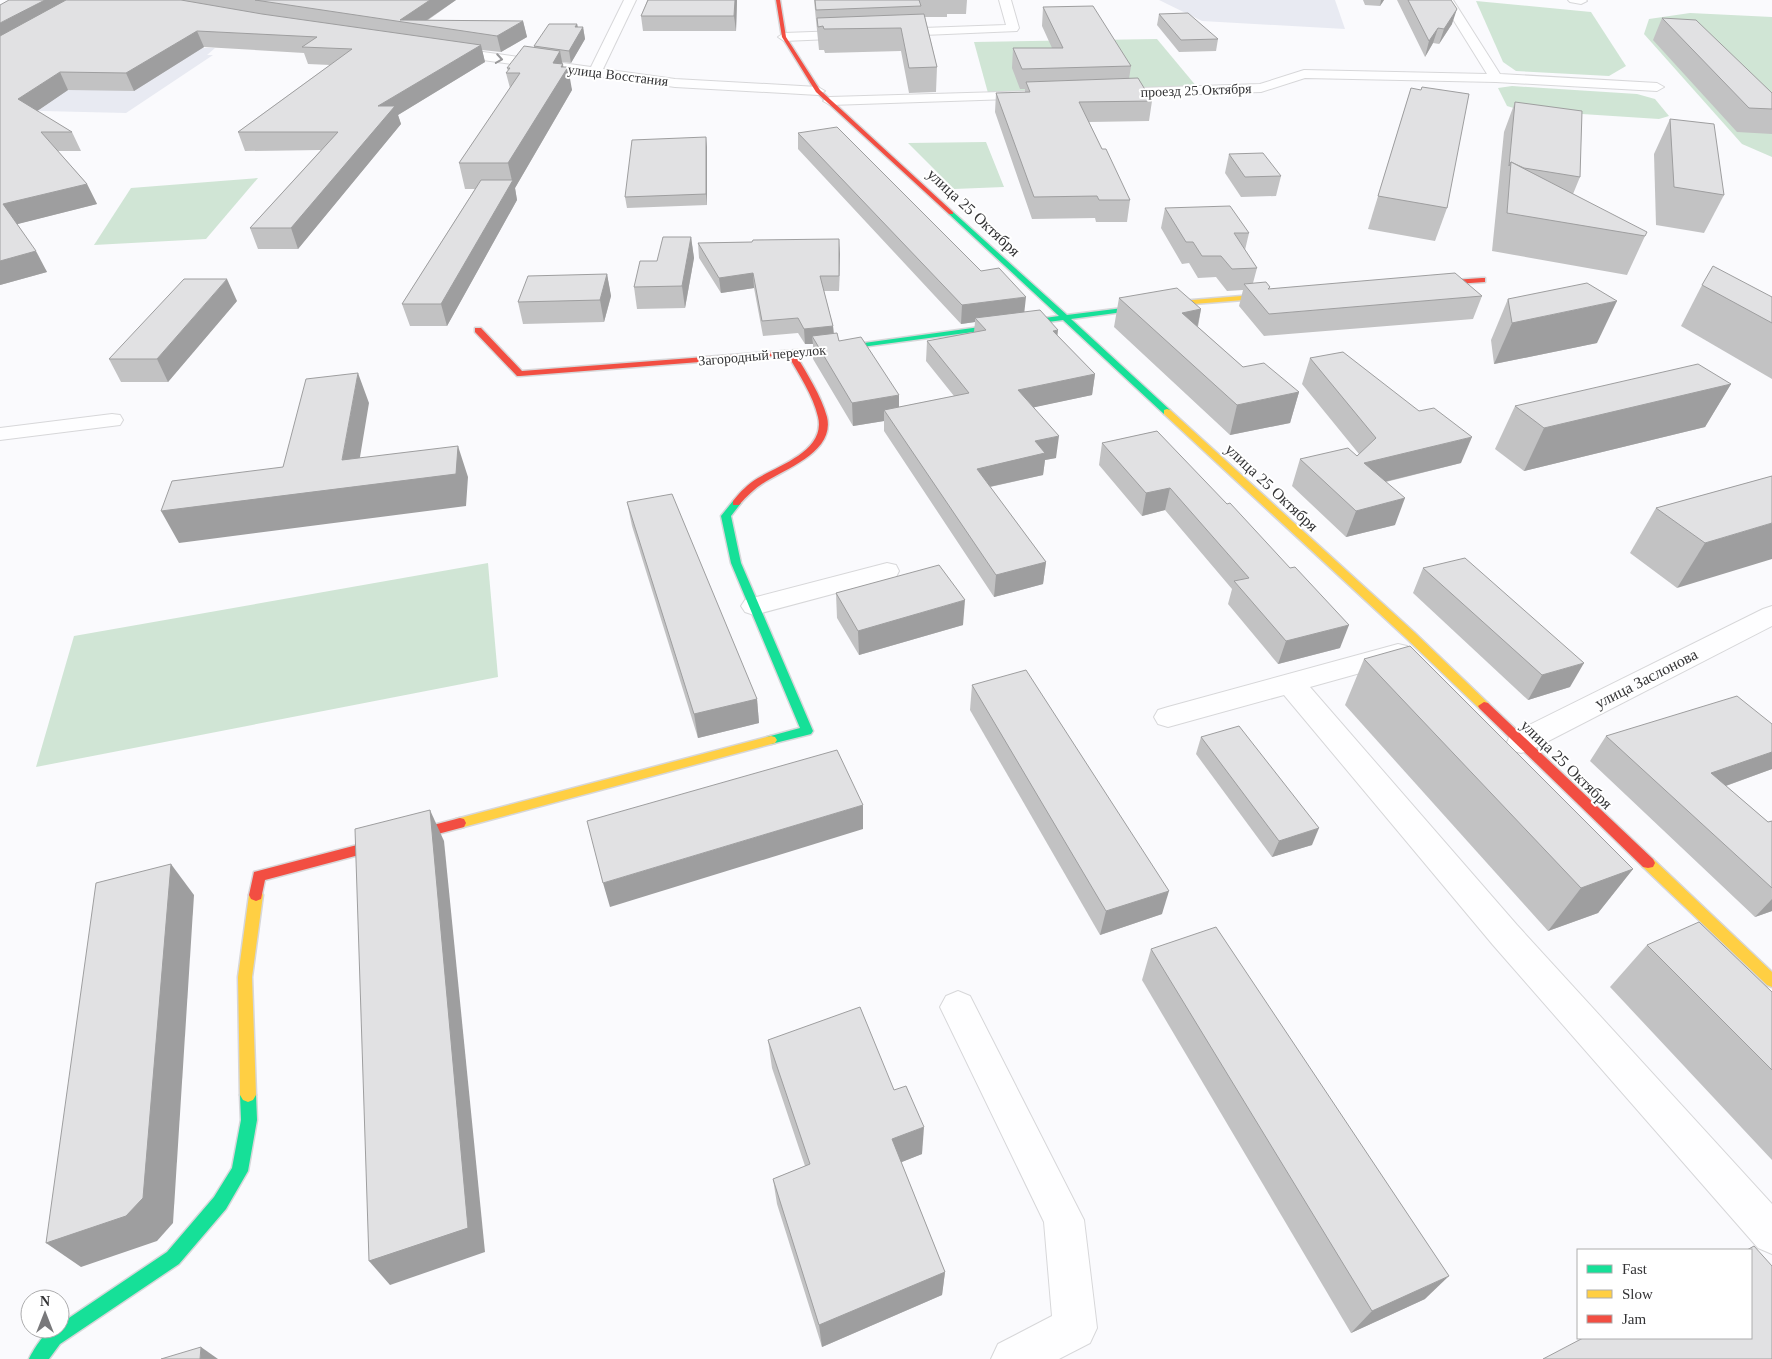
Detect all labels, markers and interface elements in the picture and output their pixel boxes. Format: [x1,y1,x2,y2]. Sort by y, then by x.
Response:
one-way arrow [495,53,503,64]
street label: улица Восстания [567,62,670,89]
street label: проезд 25 Октября [1140,81,1252,100]
street label: улица 25 Октября [923,165,1024,261]
street label: Загородный переулок [698,342,827,369]
street label: улица 25 Октября [1221,440,1322,536]
street label: улица Заслонова [1592,645,1701,712]
street label: улица 25 Октября [1517,716,1616,813]
legend [1577,1249,1752,1339]
text: Fast [1622,1261,1648,1277]
text: Slow [1622,1286,1653,1302]
north arrow [20,1289,70,1339]
text: N [40,1294,50,1309]
text: Jam [1622,1311,1646,1327]

